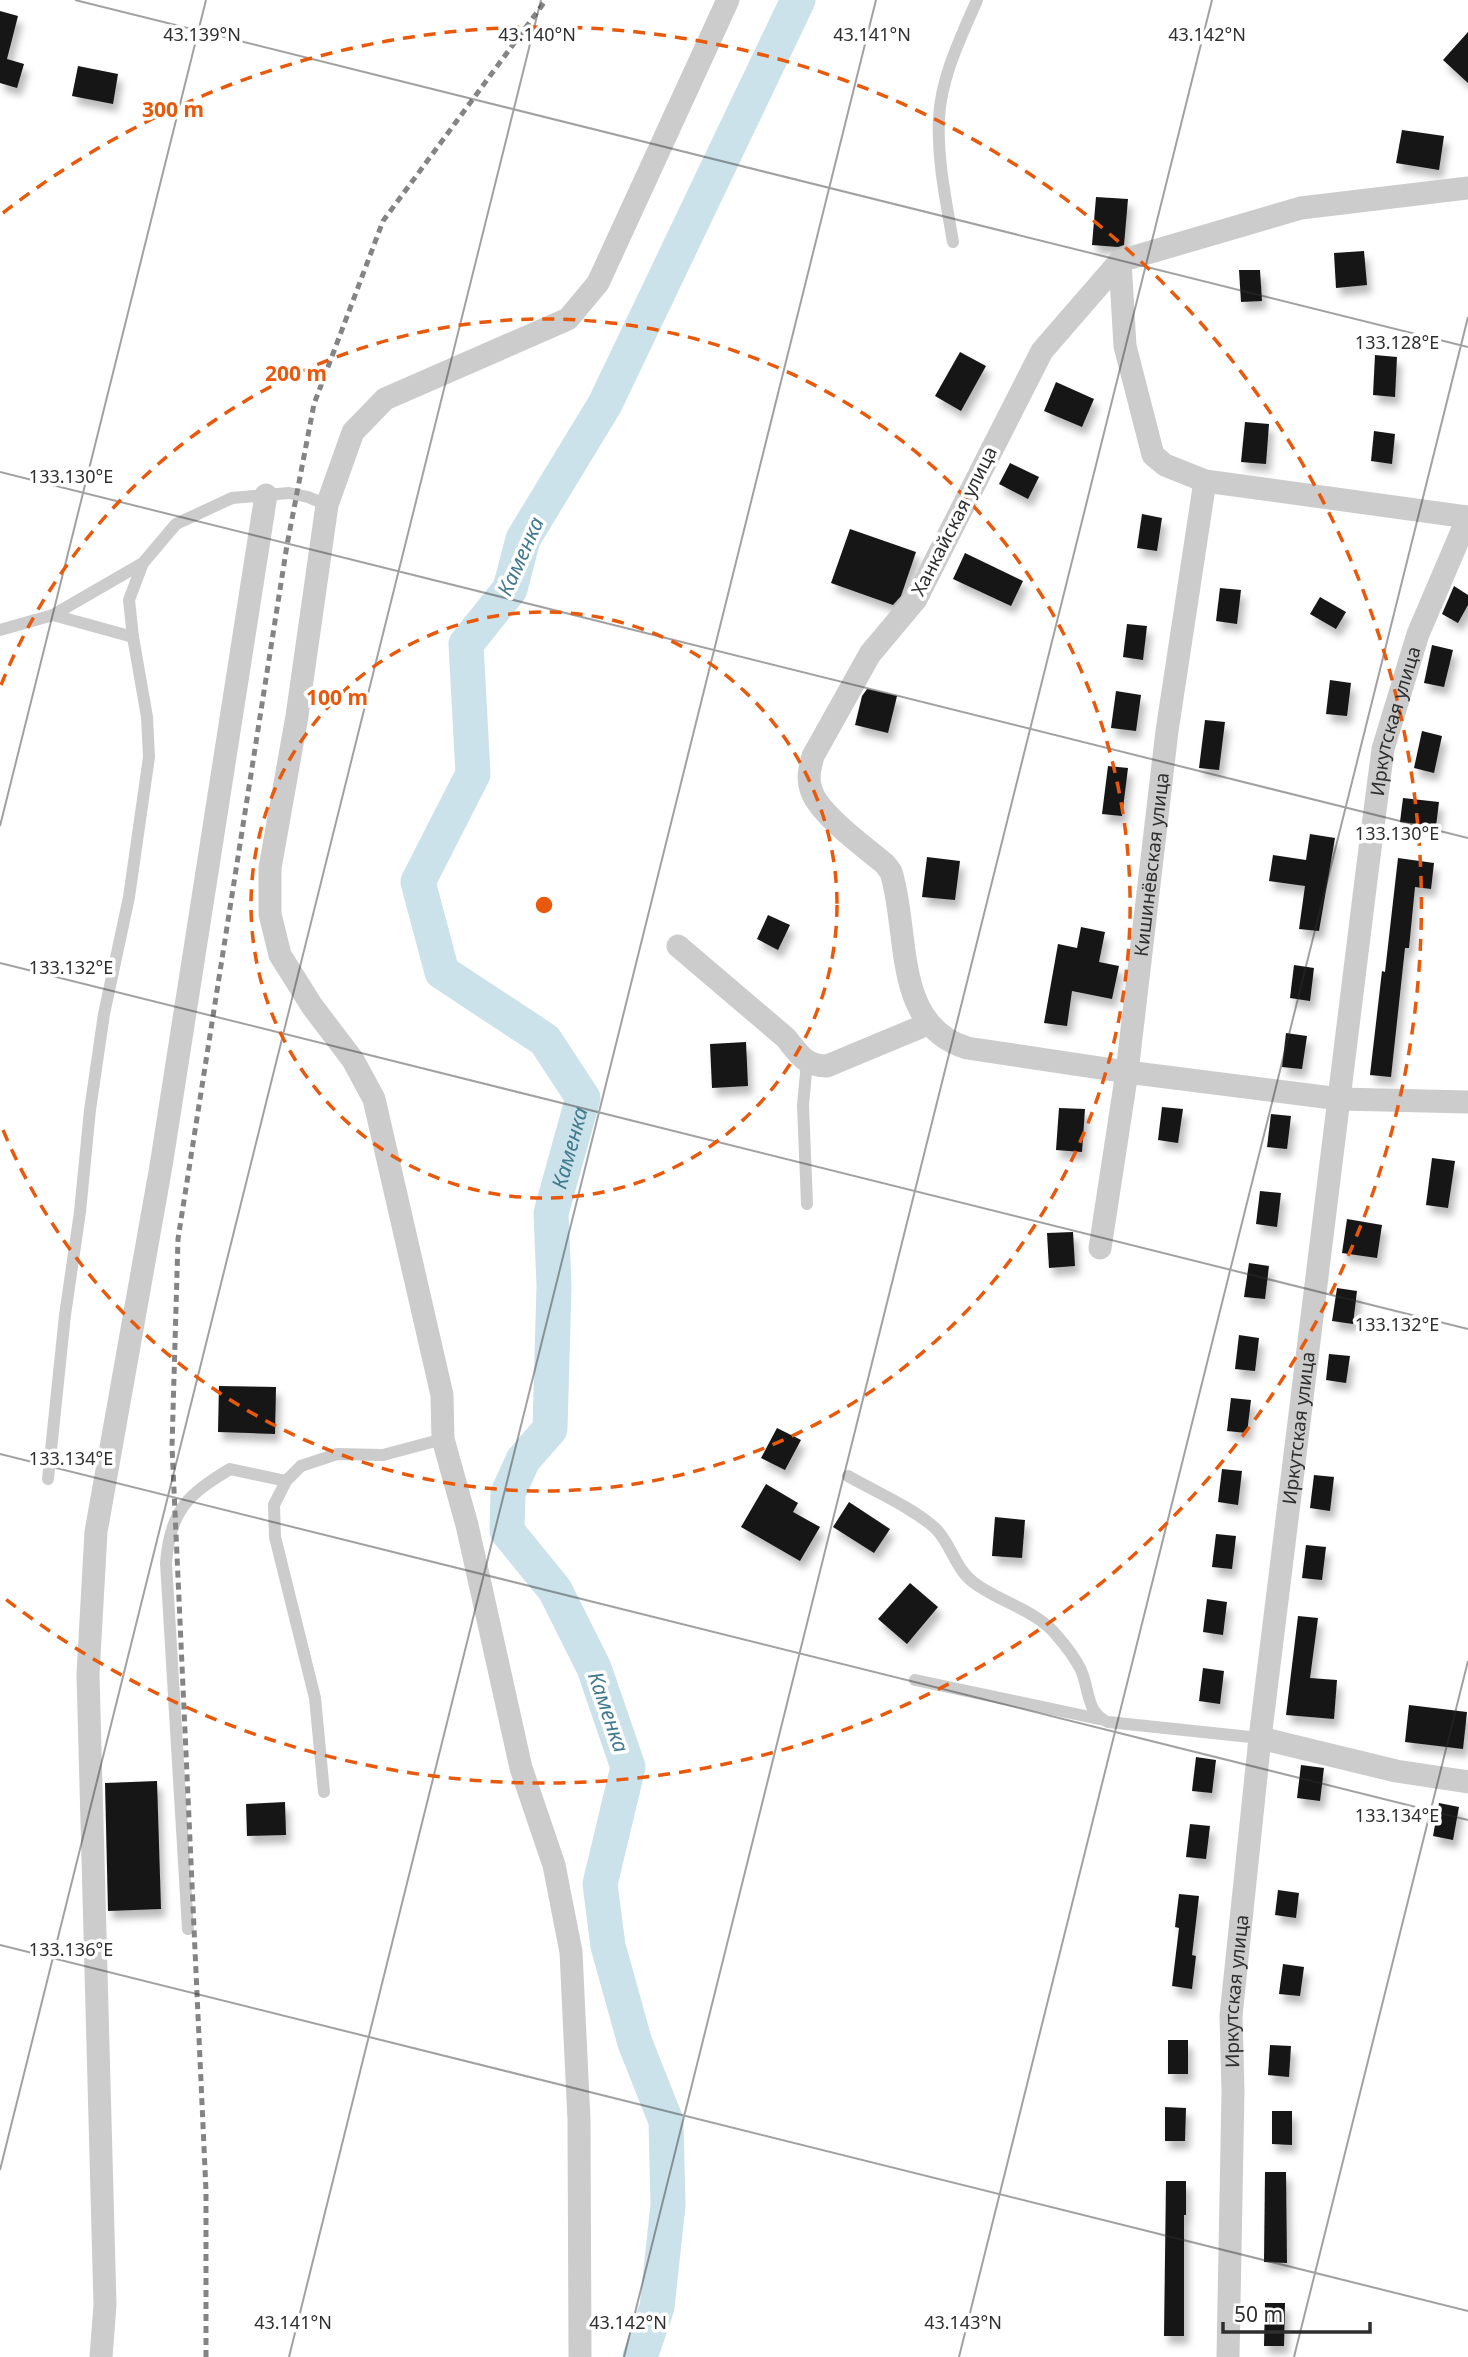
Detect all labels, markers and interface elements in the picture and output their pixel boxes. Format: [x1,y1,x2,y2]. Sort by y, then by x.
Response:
text: 43.139°N [163,22,241,46]
text: 43.140°N [498,22,576,46]
text: 43.141°N [833,22,911,46]
text: 43.142°N [1168,22,1246,46]
text: 300 m [142,95,204,123]
text: 133.128°E [1355,330,1439,354]
text: 200 m [265,359,327,387]
street label: Ханкайская улица [905,442,1003,600]
text: 133.130°E [29,464,113,488]
water label: Каменка [490,512,550,600]
street label: Иркутская улица [1364,643,1427,797]
text: 100 m [306,683,368,711]
street label: Кишинёвская улица [1128,771,1175,958]
text: 133.130°E [1355,821,1439,845]
centre of rings [532,893,556,917]
text: 133.132°E [29,955,113,979]
water label: Каменка [544,1104,594,1192]
text: 133.132°E [1355,1312,1439,1336]
street label: Иркутская улица [1276,1350,1321,1506]
text: 133.134°E [29,1446,113,1470]
water label: Каменка [582,1668,636,1756]
text: 133.134°E [1355,1803,1439,1827]
street label: Иркутская улица [1218,1913,1254,2068]
text: 133.136°E [29,1937,113,1961]
scale bar [1223,2290,1370,2334]
text: 50 m [1234,2300,1283,2328]
text: 43.141°N [254,2310,332,2334]
text: 43.142°N [589,2310,667,2334]
text: 43.143°N [924,2310,1002,2334]

